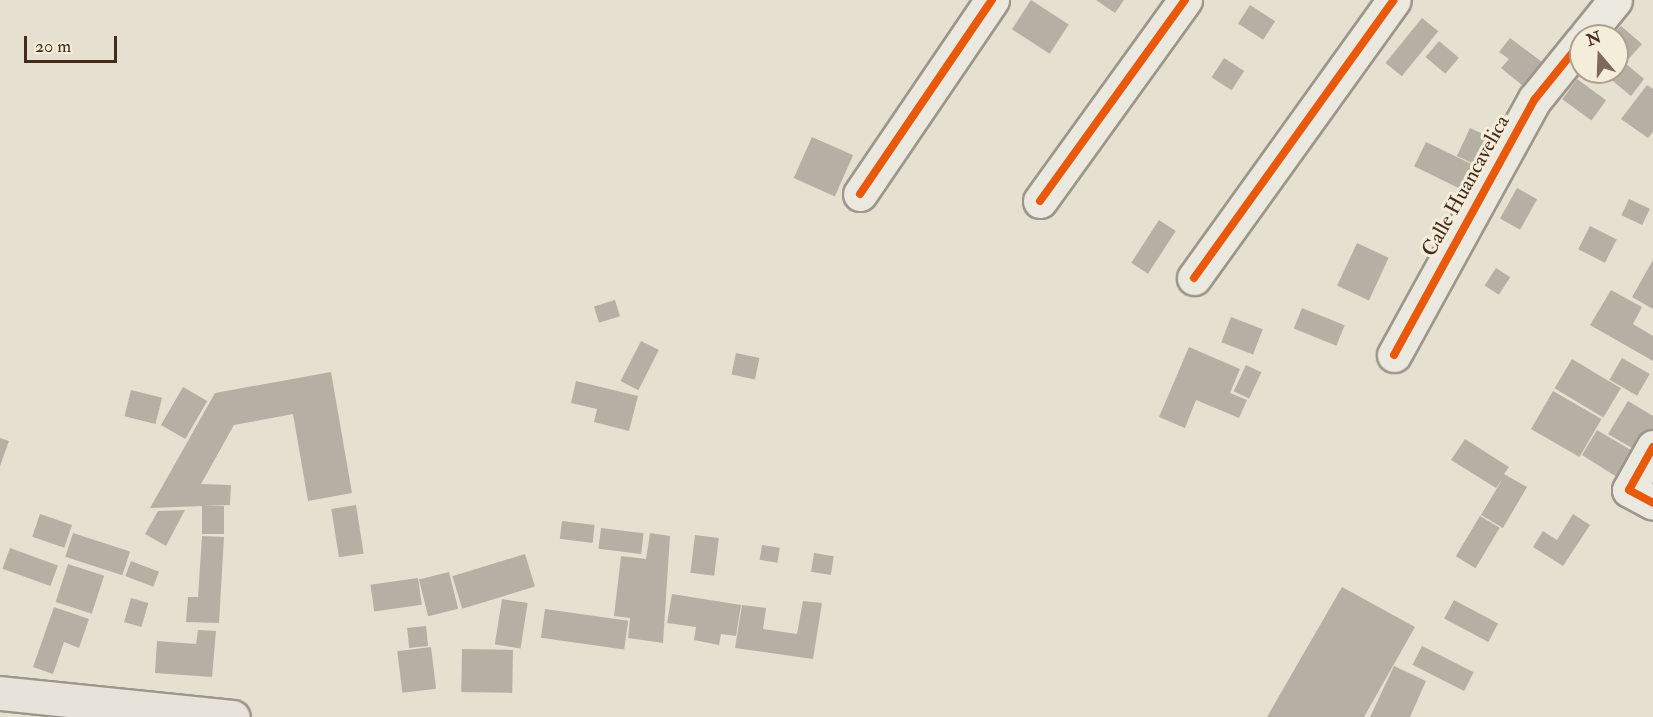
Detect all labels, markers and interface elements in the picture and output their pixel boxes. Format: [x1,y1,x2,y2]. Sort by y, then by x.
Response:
scale bar [27,24,120,62]
north arrow [1569,24,1629,84]
text: N [1584,27,1604,51]
text: 20 m [35,35,71,58]
street label: Calle Huancavelica [1417,111,1515,261]

